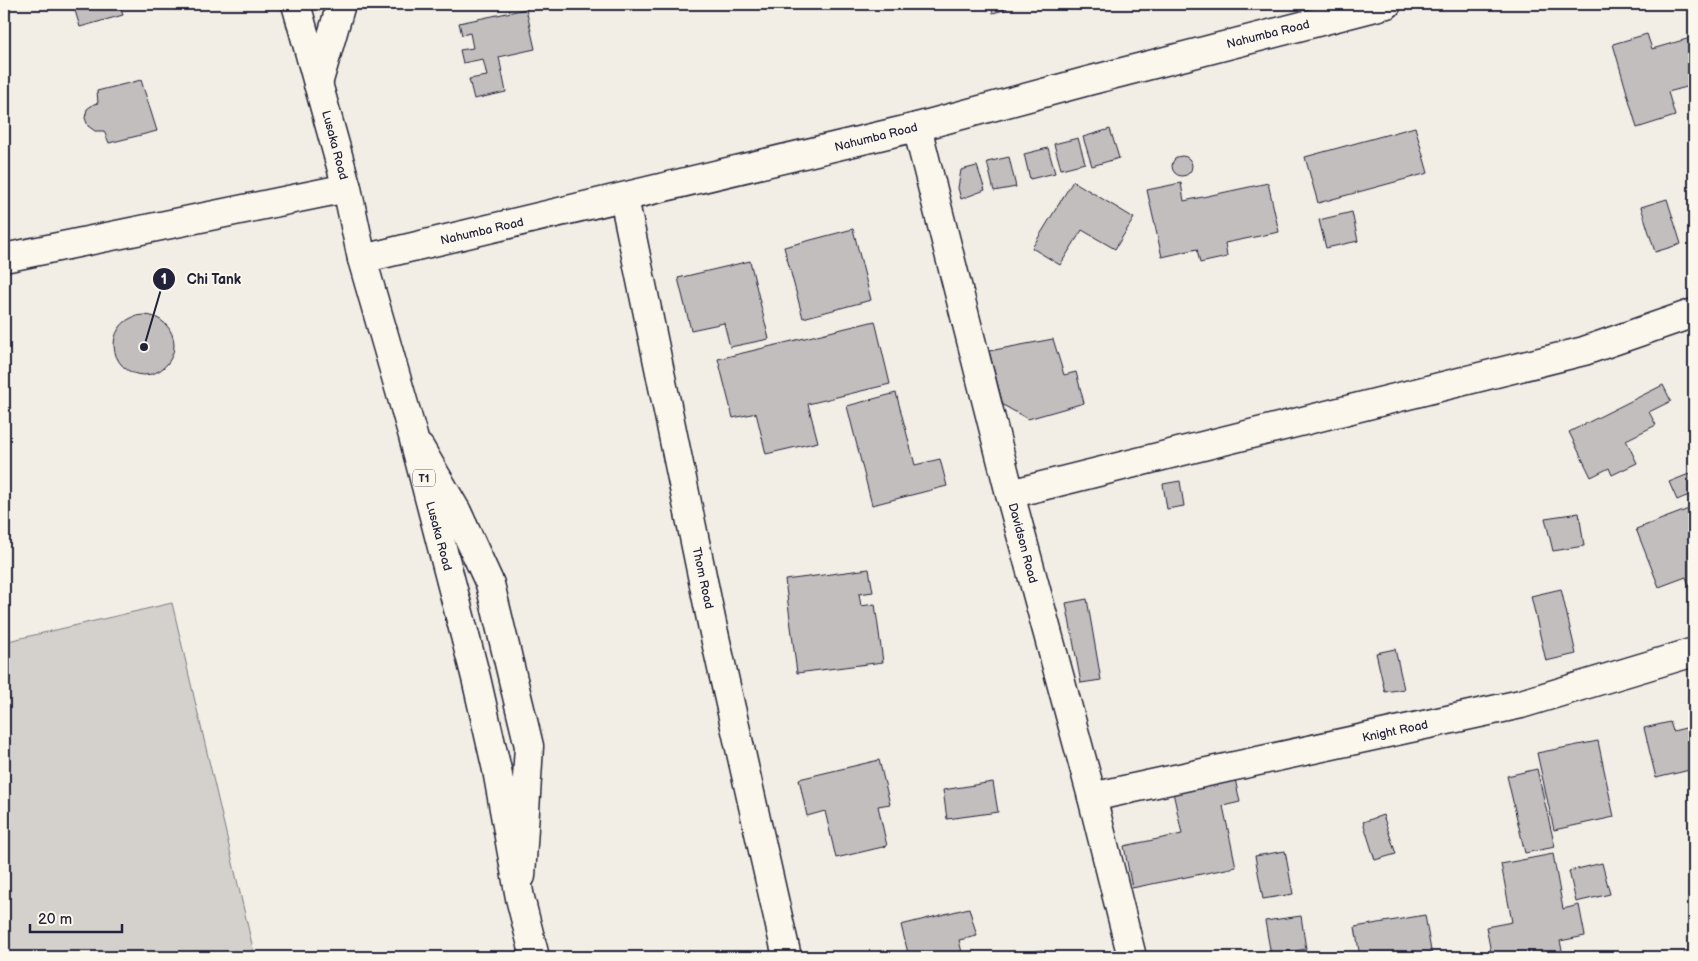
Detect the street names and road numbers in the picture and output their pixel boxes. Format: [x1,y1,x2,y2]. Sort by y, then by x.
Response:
street label: Nahumba Road [1225,17,1311,52]
street label: Lusaka Road [318,109,351,181]
street label: Nahumba Road [833,120,919,155]
street label: Nahumba Road [439,215,525,248]
road number: T1 [413,469,435,486]
street label: Lusaka Road [422,500,455,572]
street label: Davidson Road [1005,501,1040,585]
street label: Thom Road [689,546,716,610]
street label: Knight Road [1361,717,1429,746]

